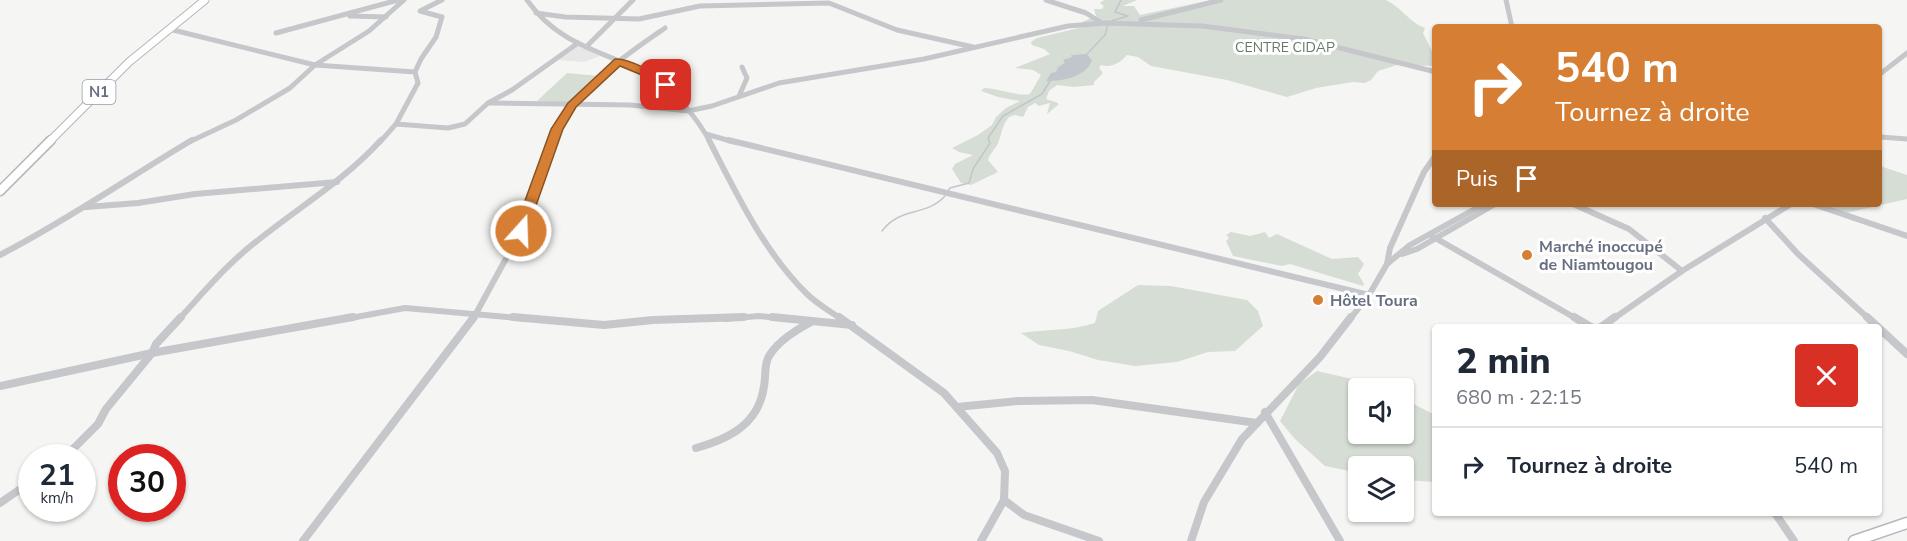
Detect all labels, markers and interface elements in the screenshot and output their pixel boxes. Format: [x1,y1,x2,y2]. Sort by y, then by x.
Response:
park label: CENTRE CIDAP [1235,38,1335,57]
text: 540 m [1555,40,1679,97]
icon: right [1456,48,1534,126]
pin [640,59,691,110]
icon: arrive [649,68,682,101]
road number: N1 [82,80,116,104]
text: Tournez à droite [1555,94,1750,131]
icon: arrive [1510,162,1543,195]
text: Puis [1456,164,1498,194]
position arrow [489,199,553,263]
place label: Marché inoccupé de Niamtougou [1539,236,1663,276]
marker: Marché inoccupé de Niamtougou [1520,248,1534,262]
place label: Hôtel Toura [1330,290,1418,312]
marker: Hôtel Toura [1311,293,1325,307]
text: 2 min [1456,337,1551,386]
button: close [1795,344,1858,407]
map controls [1348,378,1414,522]
button: sound [1348,378,1414,444]
text: 680 m · 22:15 [1456,384,1582,411]
speed limit sign: 30 [108,444,186,522]
icon: right [1456,450,1489,483]
text: Tournez à droite [1507,451,1672,481]
text: 540 m [1794,451,1858,481]
text: 21 [39,455,75,496]
button: layers [1348,456,1414,522]
text: km/h [40,488,74,508]

